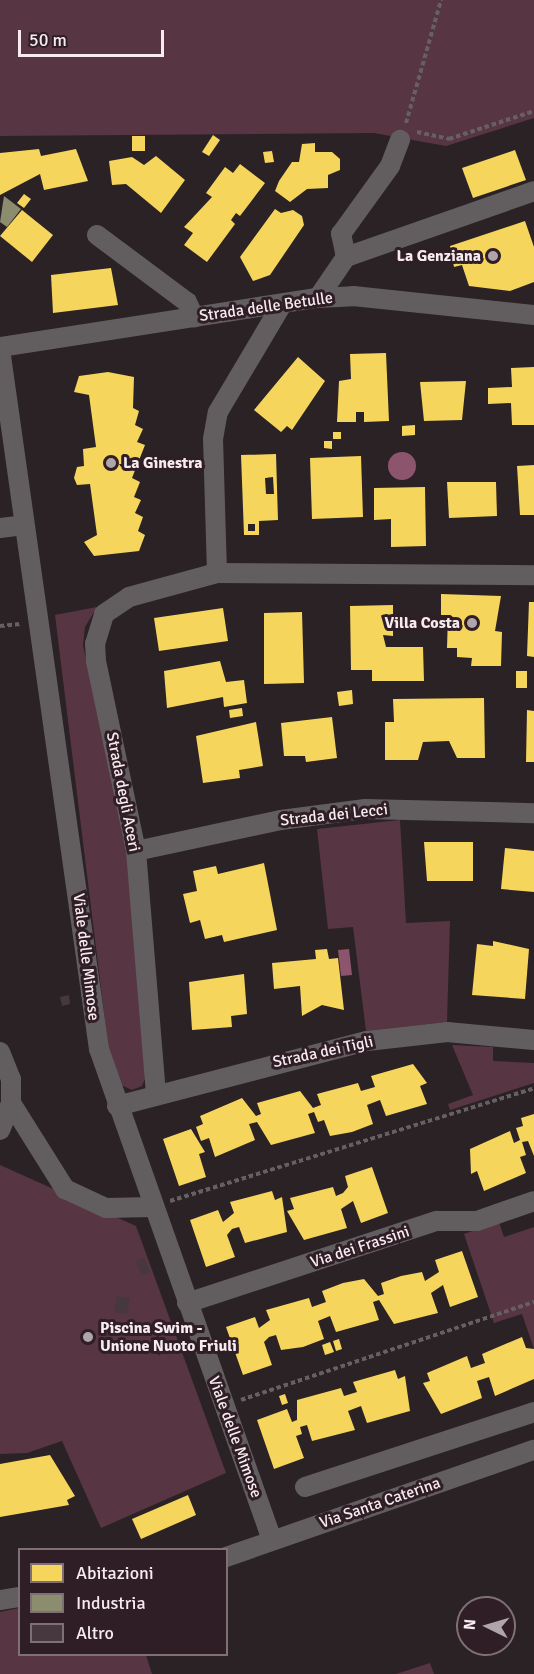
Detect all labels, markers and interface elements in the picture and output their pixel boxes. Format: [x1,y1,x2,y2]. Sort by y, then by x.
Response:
scale bar [21,18,166,56]
text: 50 m [29,29,67,51]
place label: La Genziana [397,246,481,266]
marker: La Genziana [486,249,500,263]
street label: Strada delle Betulle [198,288,334,326]
place label: La Ginestra [123,453,203,473]
marker: La Ginestra [104,456,118,470]
place label: Villa Costa [385,613,460,633]
marker: Villa Costa [465,616,479,630]
street label: Strada degli Aceri [102,731,144,853]
street label: Strada dei Lecci [279,800,389,830]
street label: Viale delle Mimose [69,892,103,1022]
street label: Strada dei Tigli [271,1032,375,1072]
street label: Via dei Frassini [308,1222,412,1272]
place label: Piscina Swim - Unione Nuoto Friuli [100,1318,237,1356]
marker: Piscina Swim - Unione Nuoto Friuli [81,1330,95,1344]
street label: Viale delle Mimose [204,1374,266,1500]
street label: Via Santa Caterina [317,1473,443,1533]
legend [18,1548,228,1656]
text: Abitazioni [76,1562,154,1584]
text: Industria [76,1592,146,1614]
north arrow [456,1596,516,1656]
text: N [460,1618,481,1631]
text: Altro [76,1622,114,1644]

